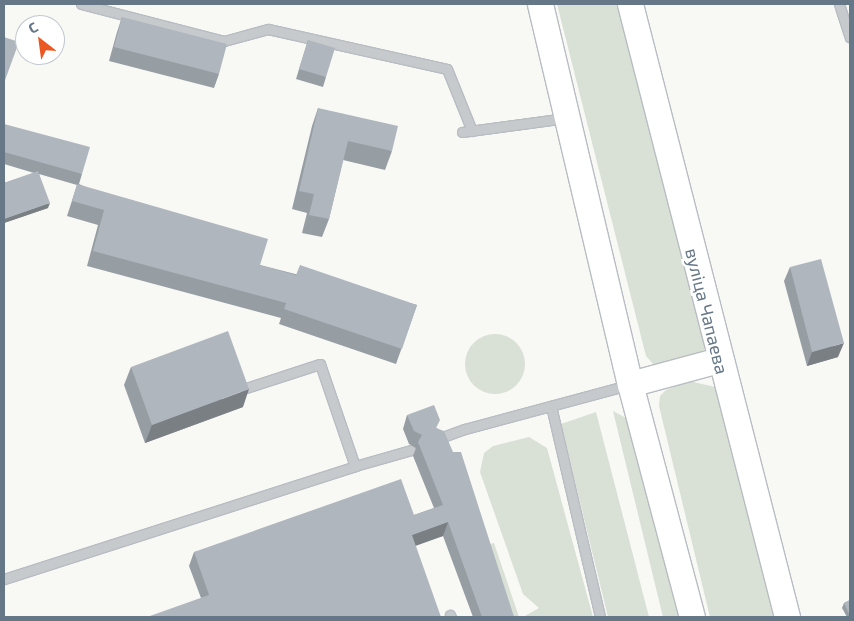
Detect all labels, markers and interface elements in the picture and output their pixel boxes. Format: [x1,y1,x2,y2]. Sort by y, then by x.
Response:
north arrow [15,15,65,65]
text: С [25,18,41,37]
street label: вуліца Чапаева [681,246,733,376]

